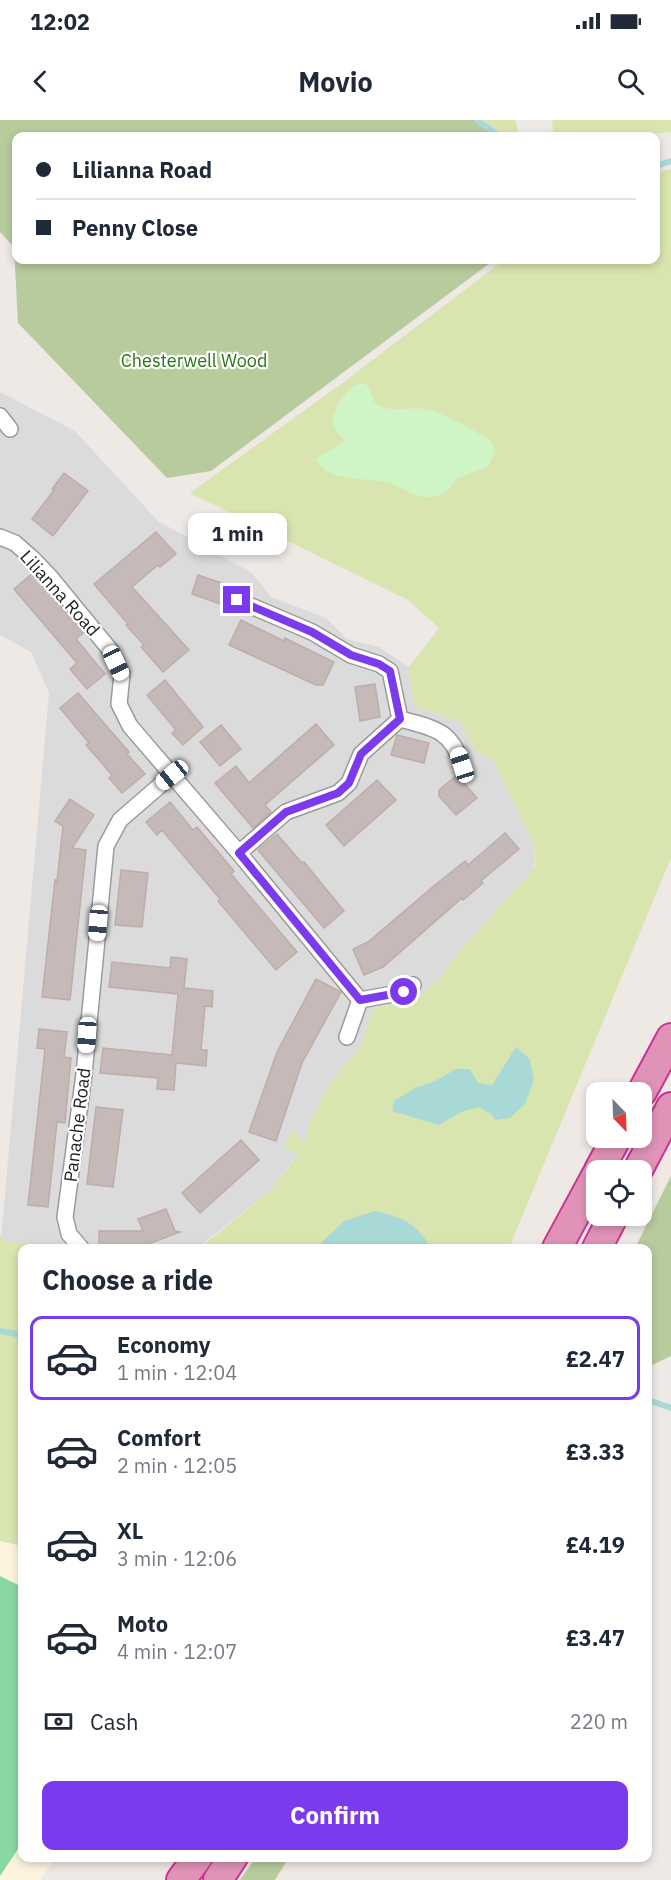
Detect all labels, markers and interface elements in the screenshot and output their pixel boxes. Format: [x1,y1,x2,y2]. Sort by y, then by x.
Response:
text: 12:02 [30,7,90,36]
text: Movio [298,64,373,99]
icon: back [24,65,57,98]
icon: search [614,65,647,98]
text: Lilianna Road [72,155,212,184]
text: Penny Close [72,213,198,242]
park label: Chesterwell Wood [121,349,267,372]
callout: 1 min [188,513,286,555]
text: 1 min [211,520,264,547]
street label: Lilianna Road [15,545,105,641]
route end [223,586,250,613]
car [100,643,132,683]
car [448,745,476,785]
car [152,757,192,793]
car [87,904,109,942]
route start [390,978,417,1005]
car [77,1016,97,1054]
street label: Panache Road [59,1067,95,1183]
north arrow [586,1082,652,1148]
map controls [586,1082,652,1226]
button: locate [586,1160,652,1226]
text: Choose a ride [42,1262,213,1297]
text: Economy [117,1330,211,1359]
icon: car [45,1331,99,1385]
text: £2.47 [566,1344,625,1373]
text: 1 min · 12:04 [117,1359,237,1386]
text: Comfort [117,1423,201,1452]
icon: car [45,1424,99,1478]
text: £3.33 [566,1437,625,1466]
text: 2 min · 12:05 [117,1452,237,1479]
text: XL [117,1516,143,1545]
icon: car [45,1517,99,1571]
text: £4.19 [566,1530,625,1559]
text: 3 min · 12:06 [117,1545,237,1572]
text: Moto [117,1609,168,1638]
icon: car [45,1610,99,1664]
text: £3.47 [566,1623,625,1652]
text: 4 min · 12:07 [117,1638,237,1665]
icon: cash [42,1705,75,1738]
text: Cash [90,1707,139,1736]
text: 220 m [570,1708,628,1735]
button: Confirm [42,1781,628,1850]

